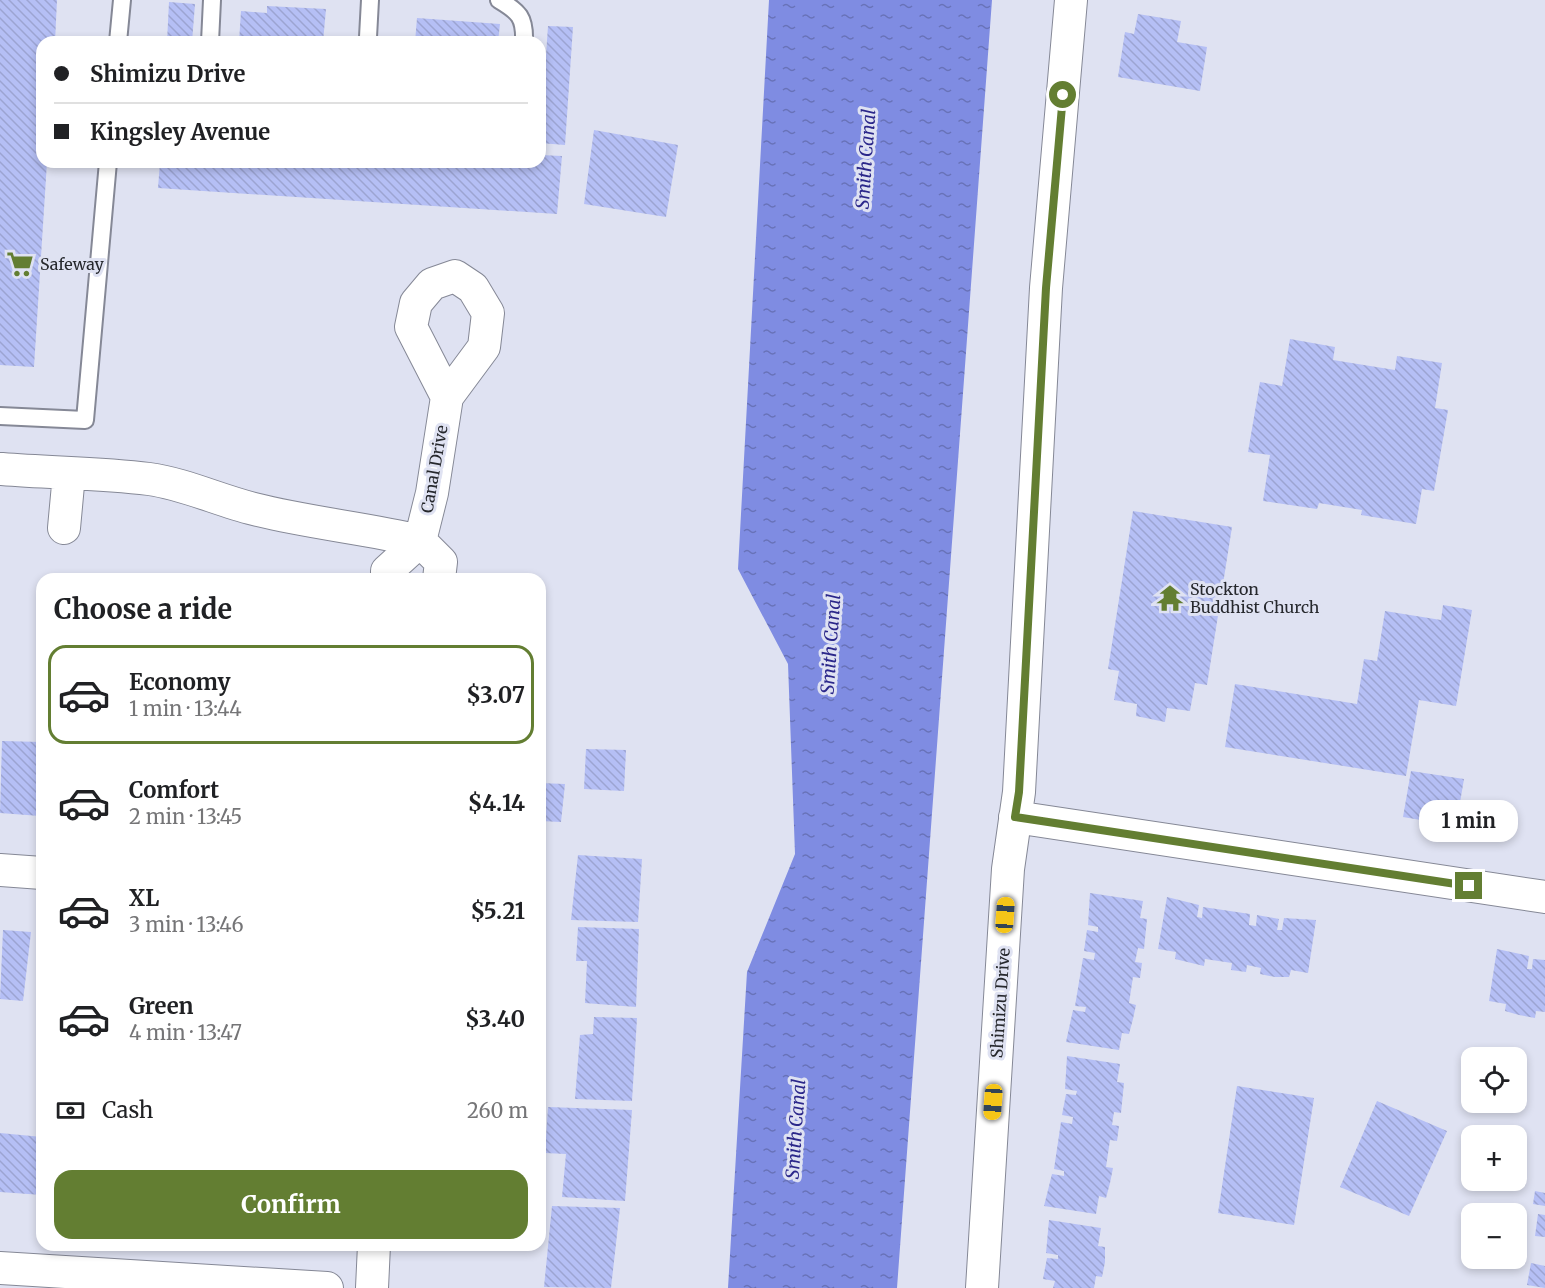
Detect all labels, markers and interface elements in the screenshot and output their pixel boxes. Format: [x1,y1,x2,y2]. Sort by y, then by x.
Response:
text: Shimizu Drive [90,60,245,88]
route start [1049,81,1076,108]
water label: Smith Canal [851,108,880,210]
text: Kingsley Avenue [90,118,270,146]
supermarket icon: Safeway [5,249,35,279]
place label: Safeway [40,254,105,274]
street label: Canal Drive [416,424,452,514]
place label: Stockton Buddhist Church [1190,579,1320,617]
temple icon: Stockton Buddhist Church [1155,583,1185,613]
text: Choose a ride [54,592,232,626]
water label: Smith Canal [816,593,845,695]
icon: car [57,668,111,722]
text: Economy [129,668,230,696]
text: $3.07 [466,681,525,709]
text: 1 min · 13:44 [129,696,242,721]
icon: car [57,776,111,830]
text: Comfort [129,776,219,804]
text: $4.14 [468,789,525,817]
callout: 1 min [1420,799,1518,841]
text: 2 min · 13:45 [129,804,242,829]
text: 1 min [1441,808,1496,833]
route end [1455,872,1482,899]
icon: car [57,884,111,938]
text: XL [129,884,159,912]
car [995,896,1015,934]
text: $5.21 [471,897,525,925]
text: 3 min · 13:46 [129,912,244,937]
street label: Shimizu Drive [986,947,1014,1059]
icon: car [57,992,111,1046]
text: Green [129,992,193,1020]
text: $3.40 [465,1005,525,1033]
text: 4 min · 13:47 [129,1020,242,1045]
map controls [1461,1047,1527,1269]
button: locate [1461,1047,1527,1113]
water label: Smith Canal [781,1078,810,1180]
car [983,1083,1003,1121]
icon: cash [54,1094,87,1127]
text: Cash [102,1096,153,1124]
text: 260 m [467,1098,528,1123]
button: + [1461,1125,1527,1191]
button: Confirm [54,1170,528,1239]
button: − [1461,1203,1527,1269]

